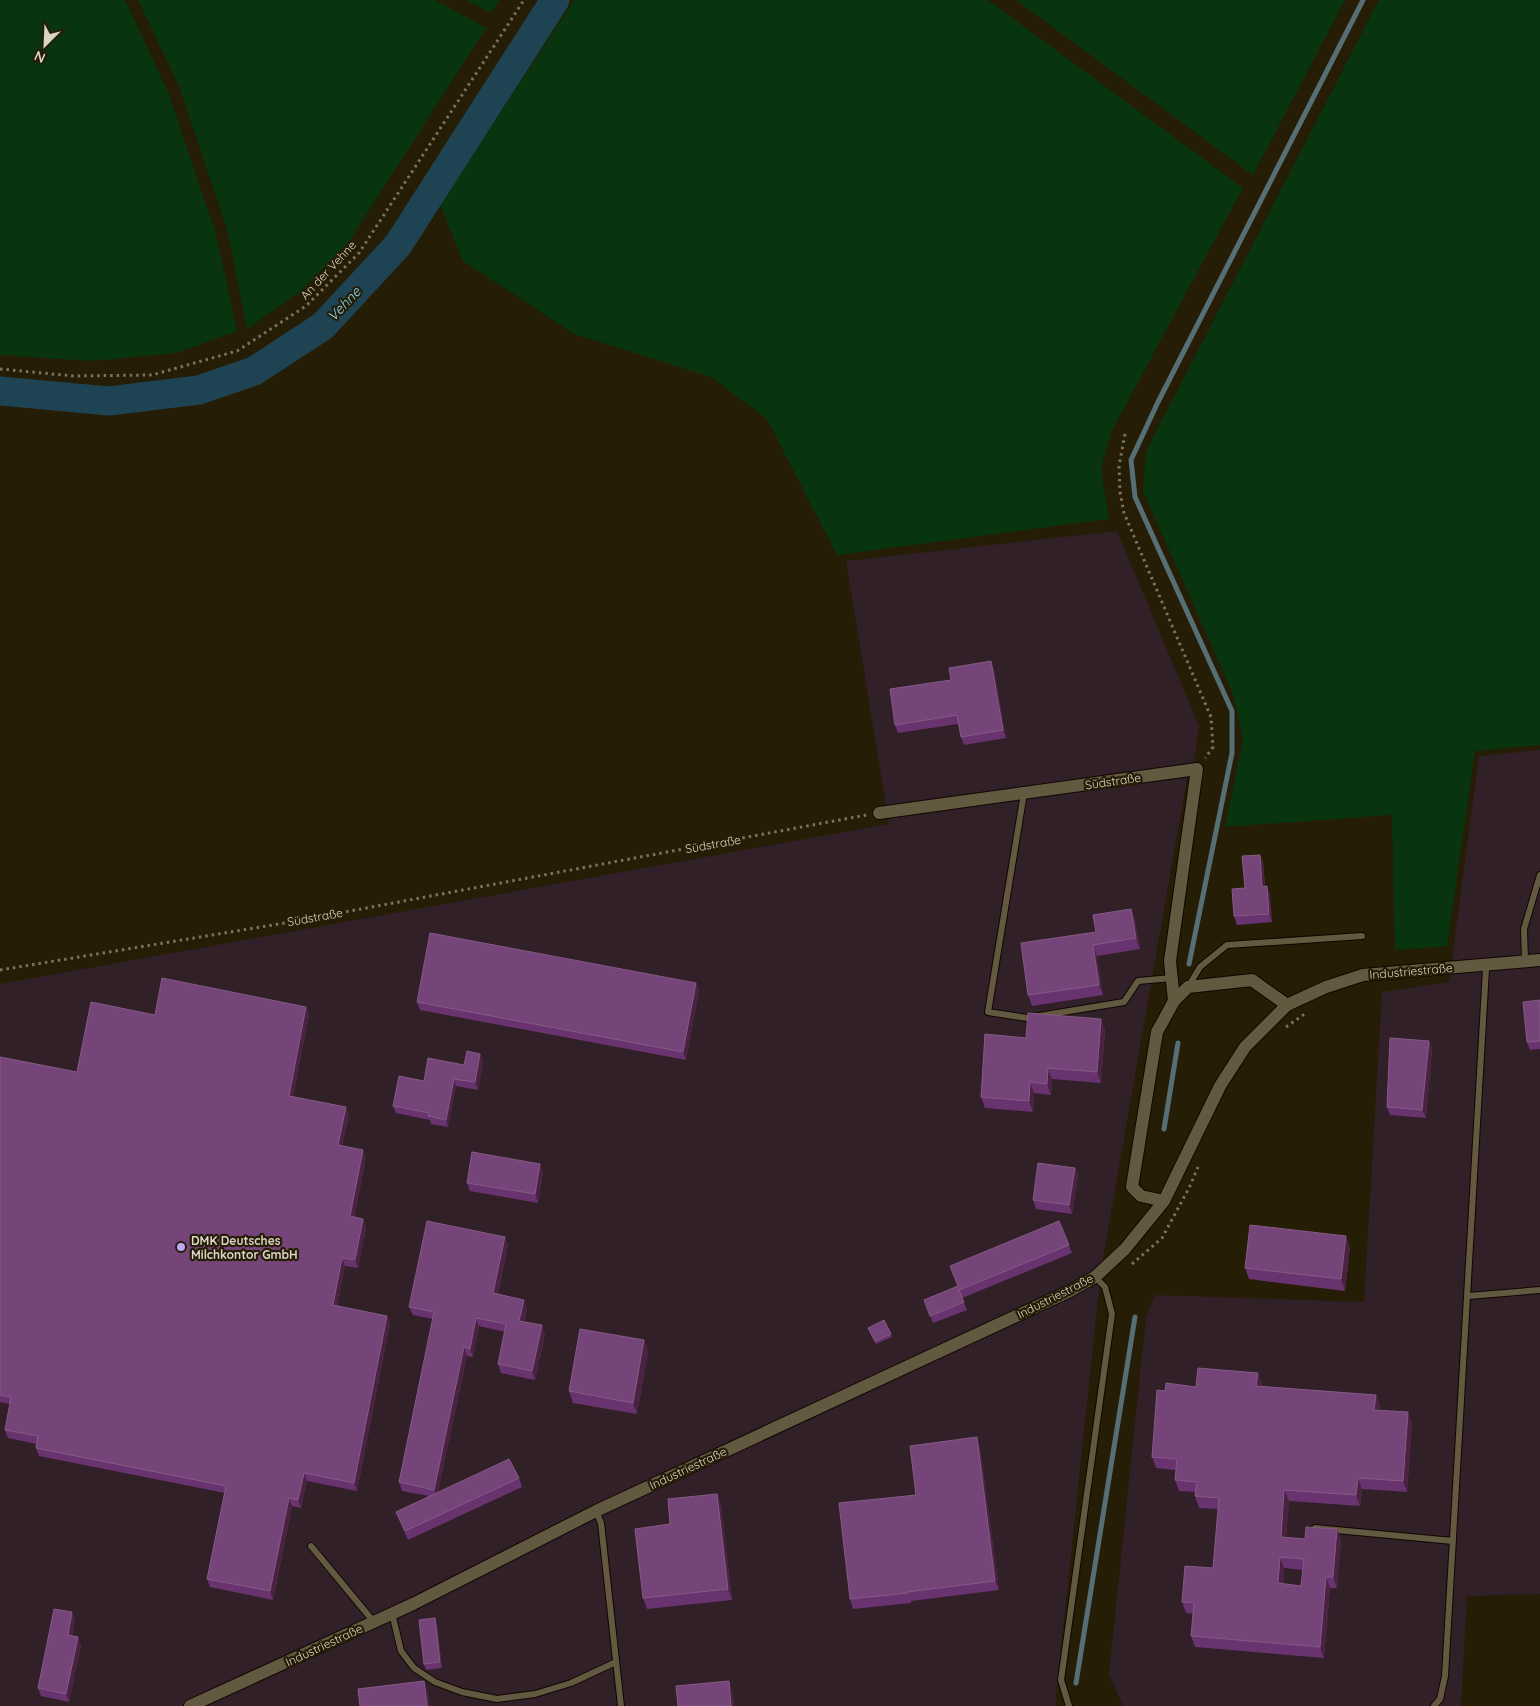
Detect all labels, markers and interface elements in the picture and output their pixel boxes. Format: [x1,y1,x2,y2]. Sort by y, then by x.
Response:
north arrow [20,20,70,70]
text: N [31,47,48,67]
street label: An der Vehne [297,238,359,302]
water label: Vehne [324,283,364,325]
street label: Südstraße [1084,770,1142,792]
street label: Südstraße [684,832,742,856]
street label: Südstraße [286,905,344,929]
street label: Industriestraße [1369,960,1453,982]
place label: DMK Deutsches Milchkontor GmbH [191,1233,298,1262]
marker: DMK Deutsches Milchkontor GmbH [175,1241,187,1253]
street label: Industriestraße [1014,1270,1096,1322]
street label: Industriestraße [647,1443,729,1492]
street label: Industriestraße [283,1620,365,1669]

